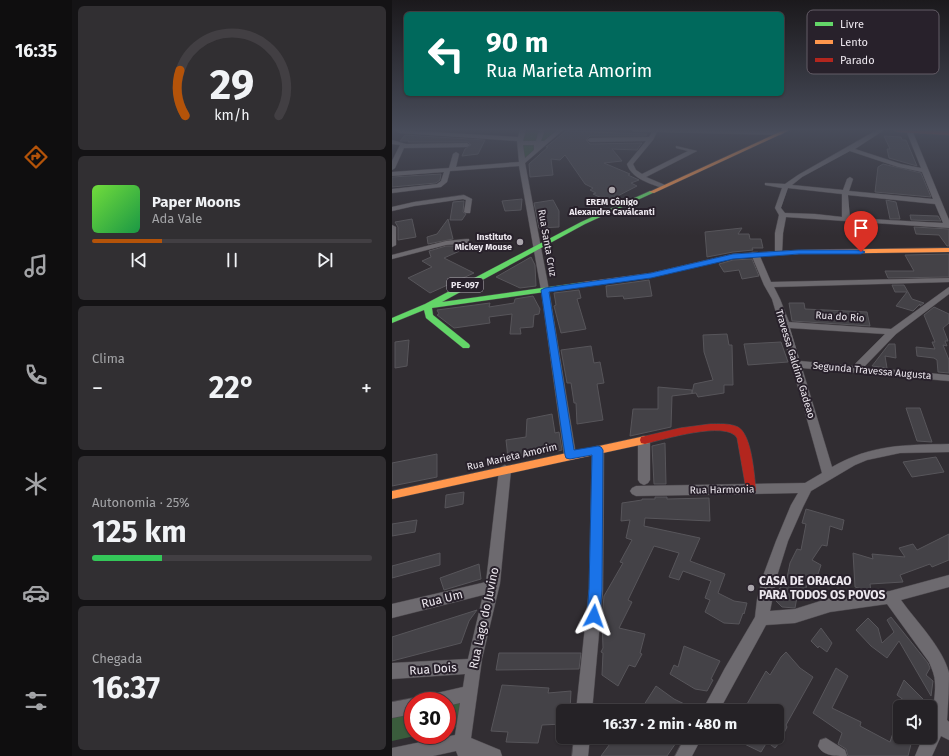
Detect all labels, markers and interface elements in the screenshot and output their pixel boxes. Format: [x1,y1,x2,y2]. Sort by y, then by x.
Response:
legend [807,10,939,74]
text: Livre [840,18,864,31]
text: 90 m [486,26,548,59]
icon: left [420,28,472,80]
text: Lento [840,36,868,49]
text: 16:35 [15,40,57,62]
text: Parado [840,54,875,67]
text: 29 [210,60,254,110]
text: Rua Marieta Amorim [486,60,652,82]
text: km/h [214,107,250,124]
icon: directions [22,143,50,171]
marker: EREM Cônigo Alexandre Caválcanti [607,185,617,195]
text: Paper Moons [152,193,240,211]
place label: EREM Cônigo Alexandre Caválcanti [568,197,655,217]
street label: Rua Santa Cruz [535,209,559,278]
text: Ada Vale [152,211,202,226]
pin [844,211,878,252]
icon: arrive [850,217,872,239]
place label: Instituto Mickey Mouse [455,232,512,252]
marker: Instituto Mickey Mouse [515,237,525,247]
icon: previous [128,249,150,271]
icon: pause [221,249,243,271]
icon: next [314,249,336,271]
icon: music [22,252,50,280]
road number: PE-097 [447,278,483,292]
street label: Travessa Galdino Gadeao [773,308,817,420]
street label: Rua do Rio [815,309,865,325]
text: Clima [92,351,125,366]
street label: Segunda Travessa Augusta [812,360,932,382]
icon: phone [22,361,50,389]
text: 22° [209,370,255,406]
text: − [92,375,103,402]
text: + [361,375,372,402]
street label: Rua Marieta Amorim [466,441,558,473]
icon: climate [22,470,50,498]
street label: Rua Harmonia [690,483,754,497]
text: Autonomia · 25% [92,495,190,510]
text: 125 km [92,514,187,550]
street label: Rua Lago do Juvino [466,566,502,670]
place label: CASA DE ORACAO PARA TODOS OS POVOS [759,574,886,602]
icon: car [22,579,50,607]
marker: CASA DE ORACAO PARA TODOS OS POVOS [746,583,756,593]
street label: Rua Um [420,587,464,611]
position arrow [573,595,615,637]
text: Chegada [92,651,142,666]
street label: Rua Dois [409,660,458,678]
text: 16:37 [92,670,160,706]
icon: filters [22,687,50,715]
speed limit sign: 30 [404,692,456,744]
map controls [893,700,937,744]
button: sound [893,700,937,744]
text: 16:37 · 2 min · 480 m [603,715,737,733]

